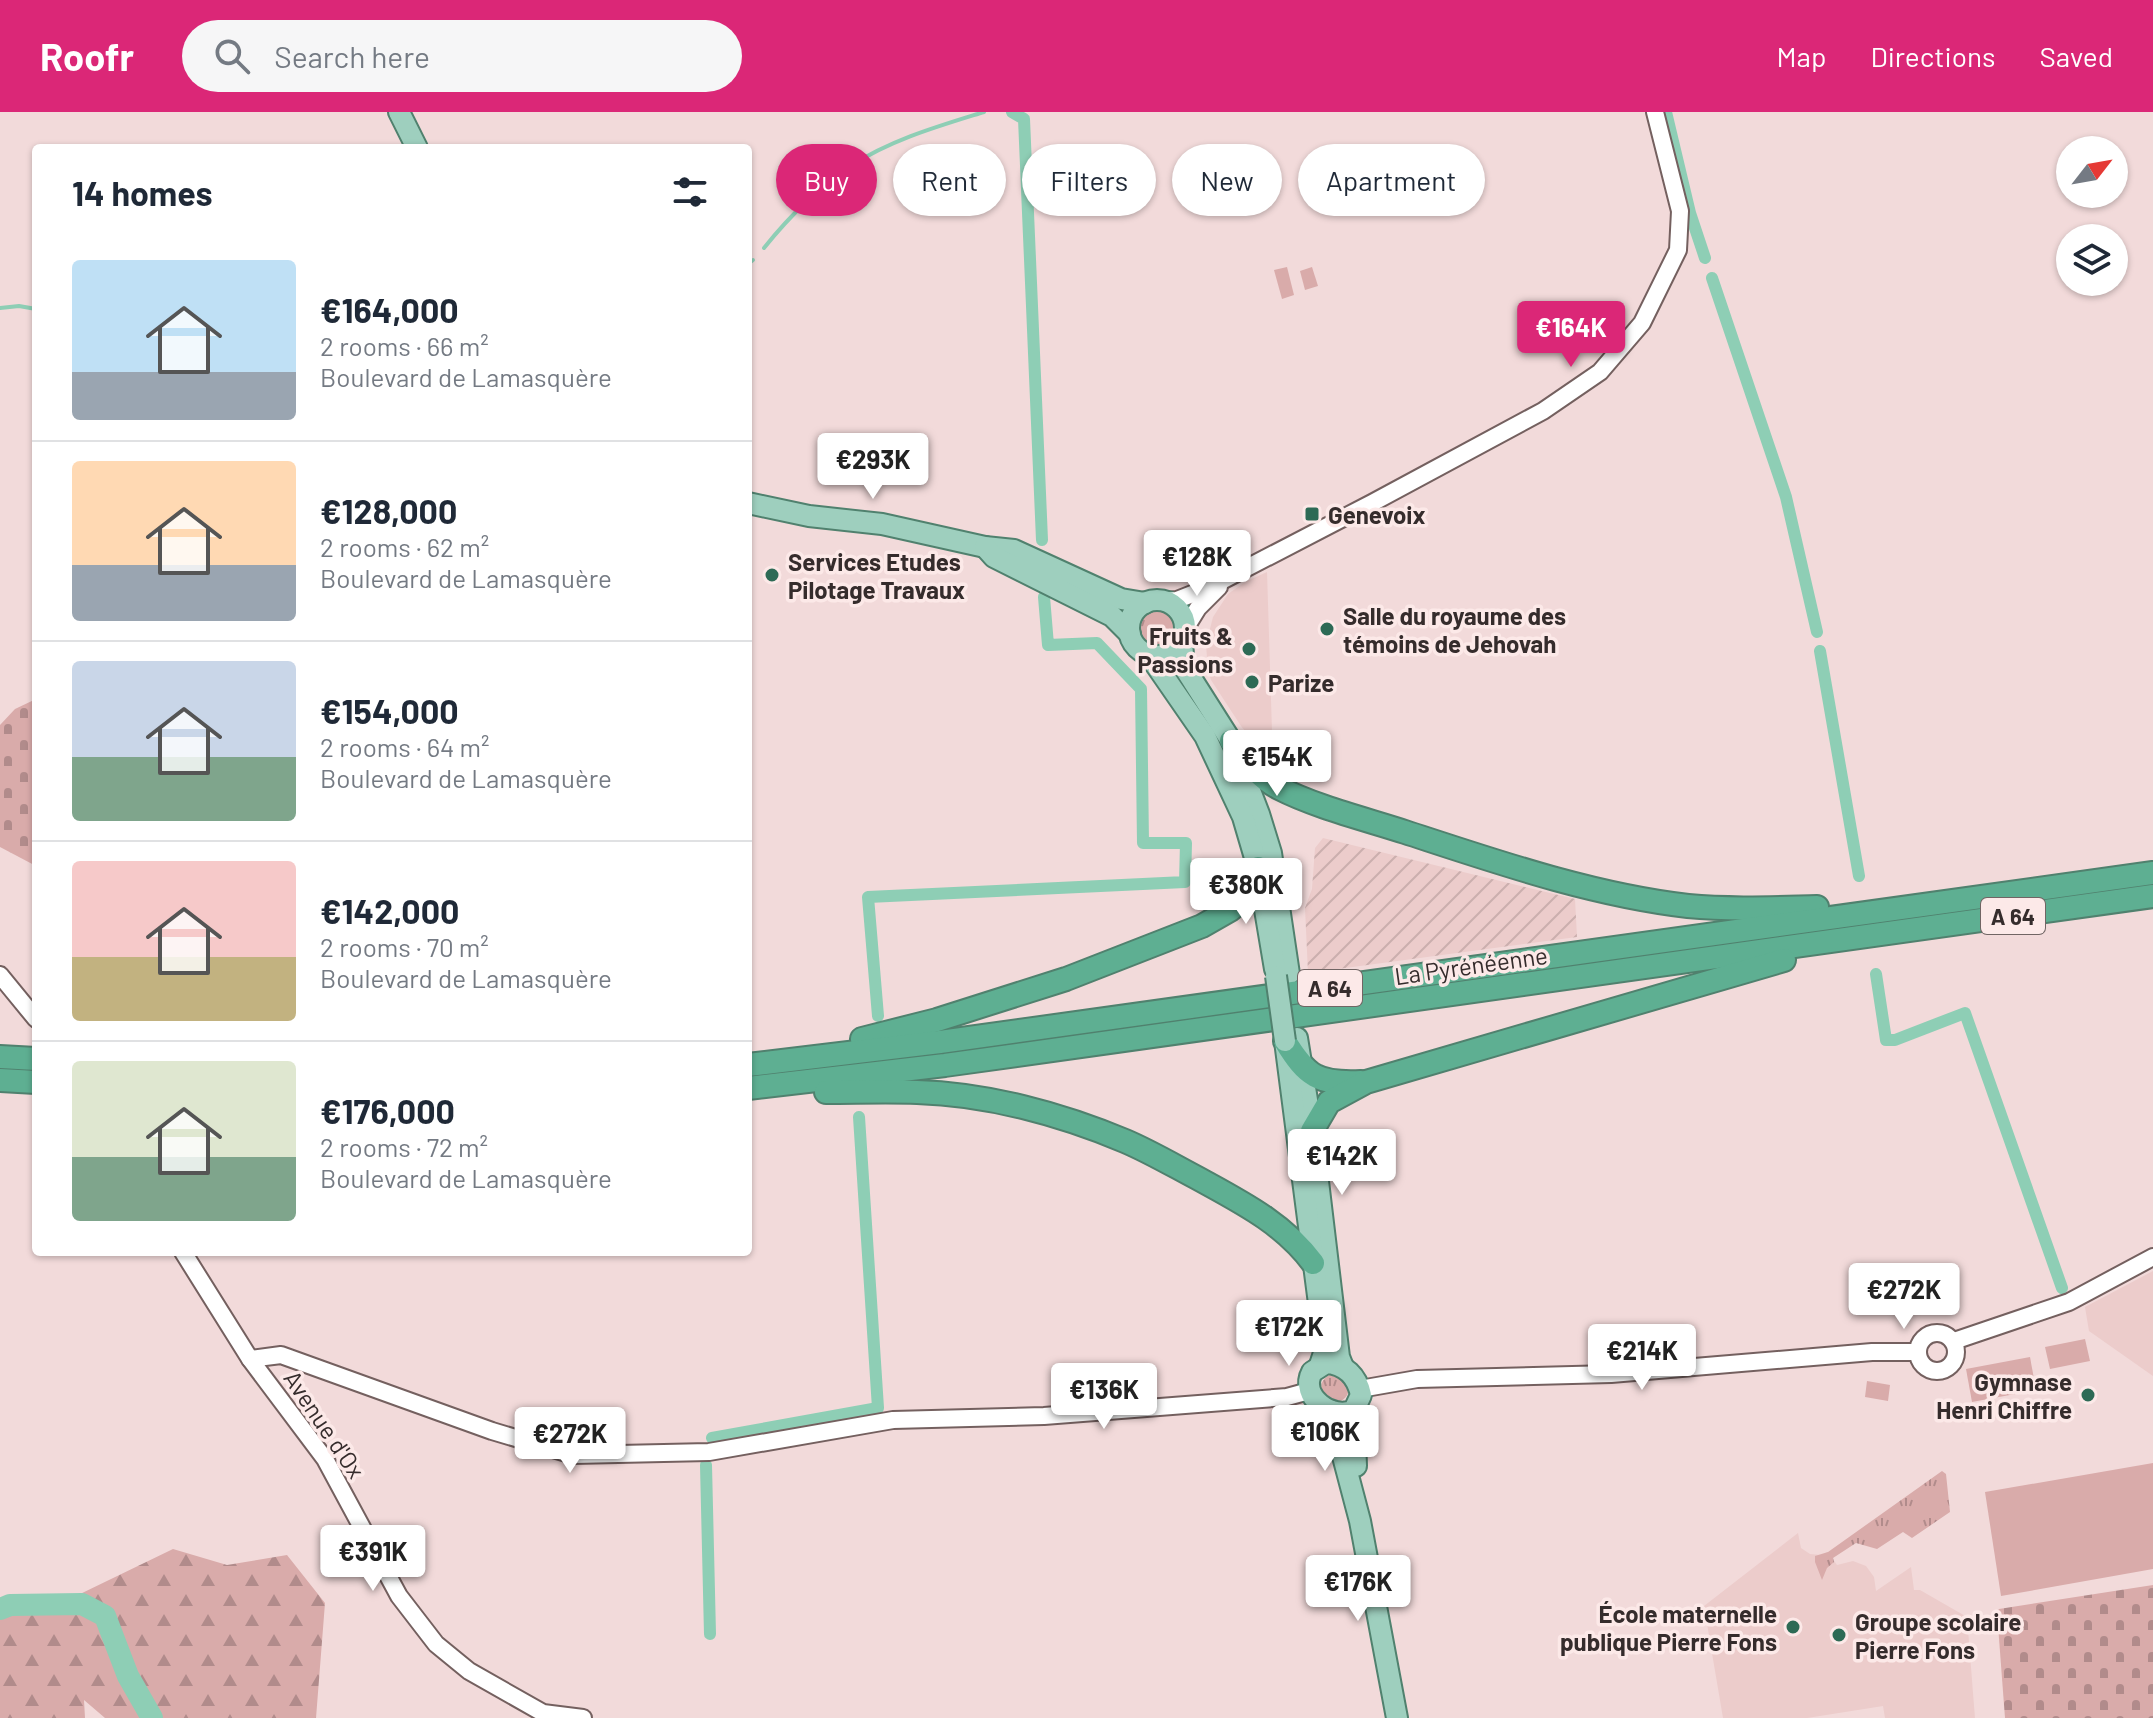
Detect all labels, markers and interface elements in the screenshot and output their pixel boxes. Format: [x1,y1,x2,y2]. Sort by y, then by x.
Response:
search box [182,20,742,92]
text: Roofr [40,33,134,79]
icon: search [210,34,254,78]
text: Search here [274,38,430,74]
text: Map [1777,39,1826,73]
text: Directions [1870,39,1996,73]
text: Saved [2040,39,2113,73]
north arrow [2056,136,2128,208]
map controls [2056,136,2128,296]
chip: Buy [776,144,877,216]
chip: Rent [893,144,1006,216]
chip: Filters [1022,144,1156,216]
chip: New [1172,144,1282,216]
chip: Apartment [1298,144,1485,216]
icon: filters [668,170,712,214]
text: 14 homes [72,172,213,213]
button: layers [2056,224,2128,296]
text: €164,000 [320,289,459,330]
icon: home [136,292,232,388]
pin: €164K [1515,301,1627,369]
text: €164K [1535,311,1607,342]
text: 2 rooms · 66 m² [320,330,489,361]
text: Boulevard de Lamasquère [320,361,612,392]
pin: €293K [817,433,929,501]
text: €293K [835,443,911,474]
text: €128,000 [320,490,457,531]
icon: home [136,493,232,589]
place label: Genevoix [1328,500,1425,529]
marker: Genevoix [1303,505,1321,523]
pin: €128K [1141,530,1253,598]
text: 2 rooms · 62 m² [320,531,489,562]
text: €128K [1162,540,1232,571]
place label: Services Etudes Pilotage Travaux [788,547,965,604]
text: Boulevard de Lamasquère [320,562,612,593]
marker: Services Etudes Pilotage Travaux [763,566,781,584]
place label: Salle du royaume des témoins de Jehovah [1343,601,1566,658]
marker: Salle du royaume des témoins de Jehovah [1318,620,1336,638]
place label: Fruits & Passions [1138,621,1233,678]
marker: Fruits & Passions [1240,640,1258,658]
place label: Parize [1268,668,1334,697]
marker: Parize [1243,673,1261,691]
text: €154,000 [320,690,459,731]
icon: home [136,693,232,789]
pin: €154K [1221,730,1333,798]
text: 2 rooms · 64 m² [320,731,490,762]
text: €154K [1241,740,1313,771]
text: Boulevard de Lamasquère [320,762,612,793]
pin: €380K [1190,858,1302,926]
text: €380K [1208,868,1284,899]
text: €142,000 [320,890,459,931]
icon: home [136,893,232,989]
road number: A 64 [1981,898,2045,934]
text: 2 rooms · 70 m² [320,931,489,962]
street label: La Pyrénéenne [1393,940,1549,990]
text: Boulevard de Lamasquère [320,962,612,993]
road number: A 64 [1298,970,1362,1006]
text: €176,000 [320,1090,455,1131]
icon: home [136,1093,232,1189]
pin: €142K [1286,1129,1398,1197]
text: 2 rooms · 72 m² [320,1131,488,1162]
text: €142K [1306,1139,1378,1170]
text: Boulevard de Lamasquère [320,1162,612,1193]
pin: €272K [1848,1263,1960,1331]
text: €272K [1867,1273,1941,1304]
pin: €172K [1233,1300,1345,1368]
text: €172K [1254,1310,1324,1341]
pin: €214K [1586,1324,1698,1392]
text: €214K [1606,1334,1678,1365]
pin: €136K [1048,1363,1160,1431]
street label: Avenue d'Ox [278,1365,372,1483]
place label: Gymnase Henri Chiffre [1936,1367,2072,1424]
text: €136K [1069,1373,1139,1404]
marker: Gymnase Henri Chiffre [2079,1386,2097,1404]
pin: €106K [1269,1405,1381,1473]
pin: €272K [514,1407,626,1475]
text: €106K [1290,1415,1360,1446]
text: €272K [533,1417,607,1448]
pin: €391K [317,1525,429,1593]
text: €391K [338,1535,408,1566]
pin: €176K [1302,1555,1414,1623]
text: €176K [1324,1565,1392,1596]
place label: École maternelle publique Pierre Fons [1560,1599,1777,1656]
place label: Groupe scolaire Pierre Fons [1855,1607,2021,1664]
marker: École maternelle publique Pierre Fons [1784,1618,1802,1636]
marker: Groupe scolaire Pierre Fons [1830,1626,1848,1644]

